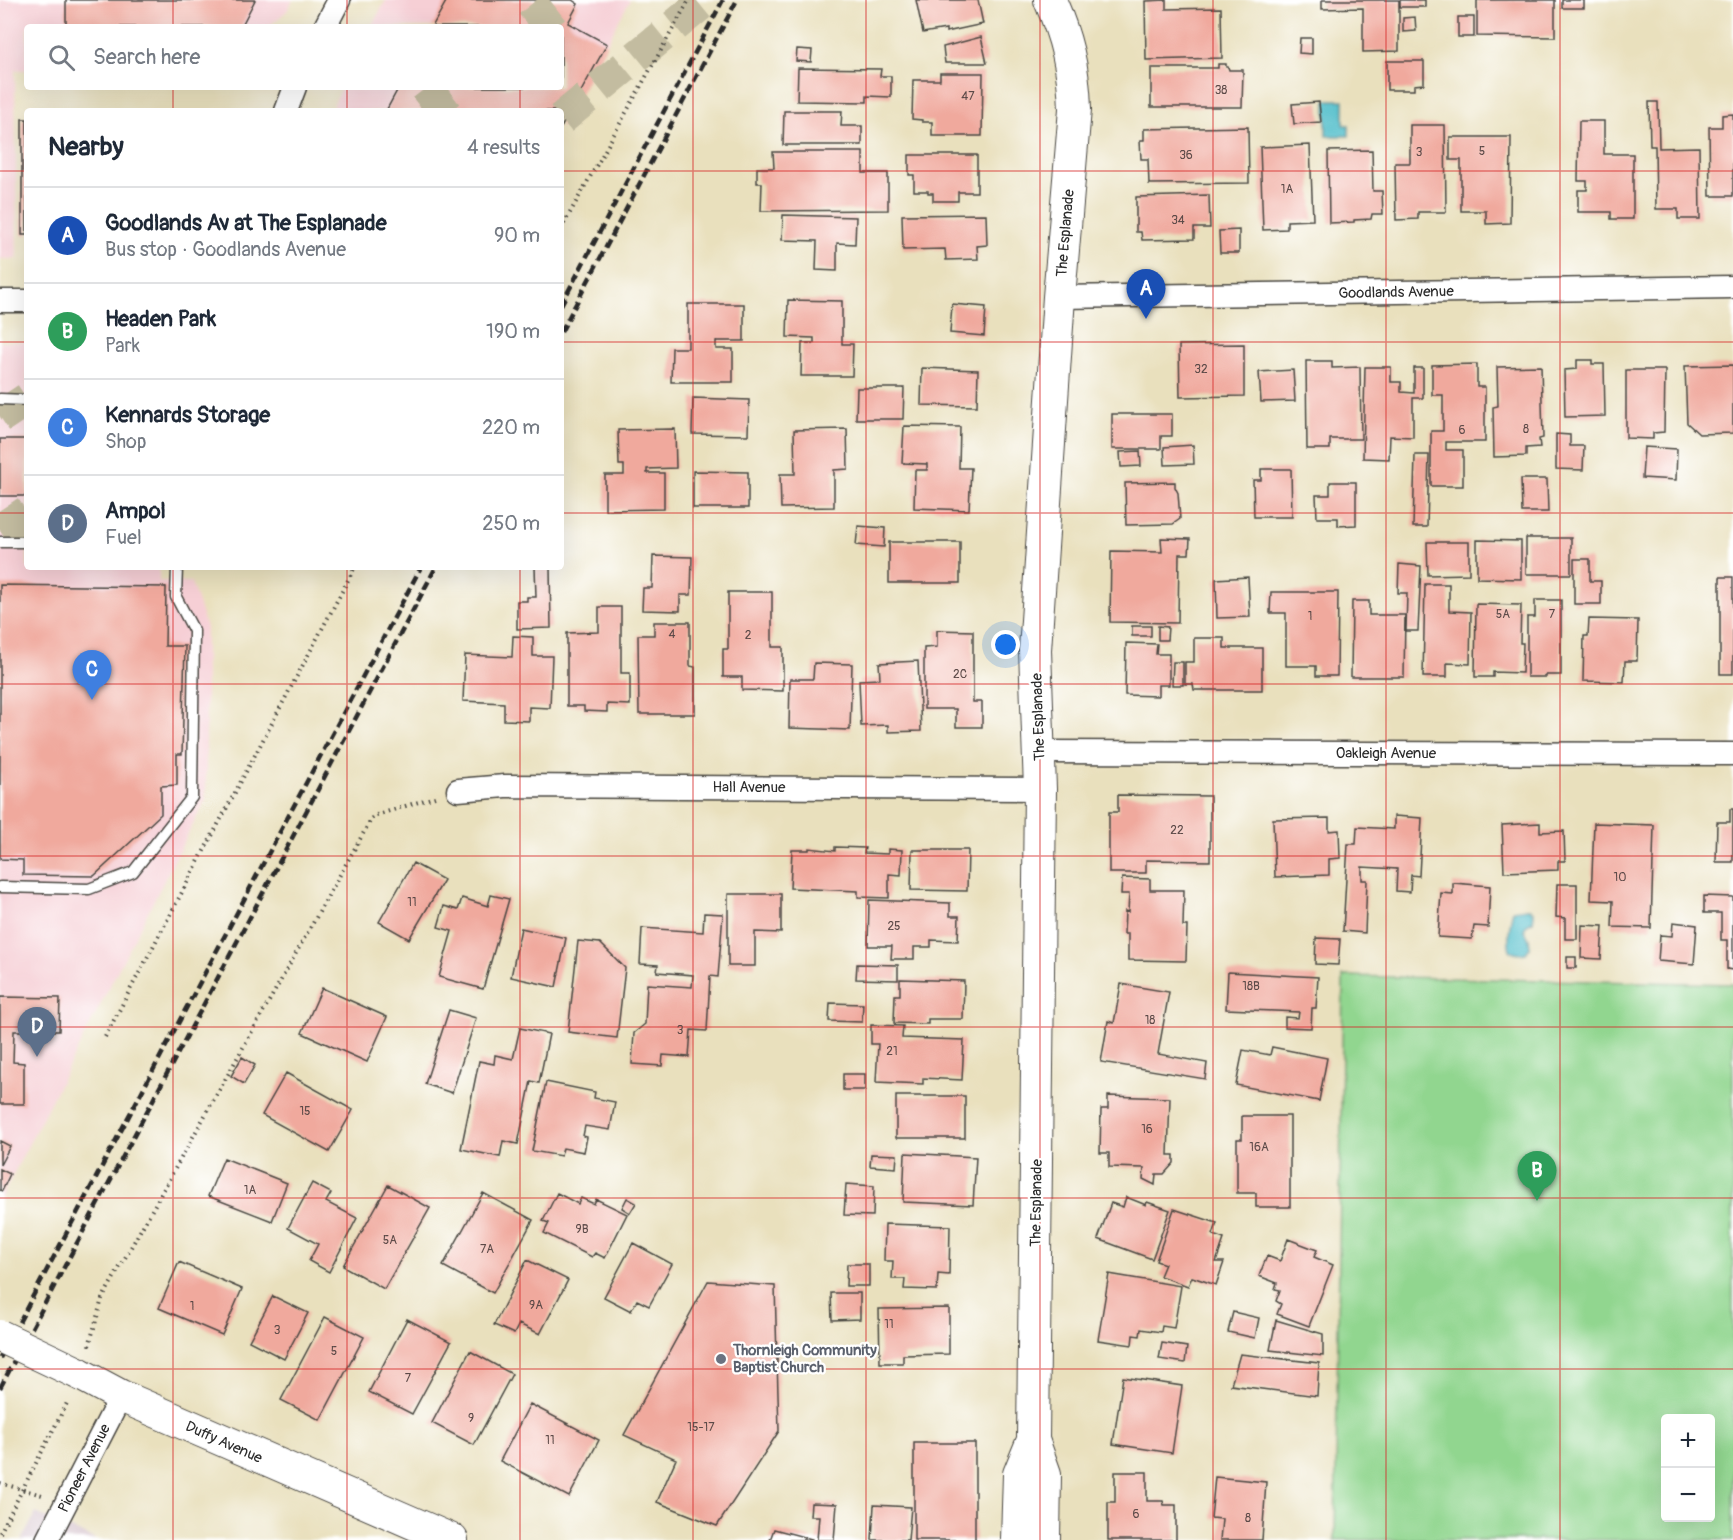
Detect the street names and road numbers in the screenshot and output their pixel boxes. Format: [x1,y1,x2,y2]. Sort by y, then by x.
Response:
street label: The Esplanade [1052,188,1079,278]
street label: Goodlands Avenue [1338,282,1454,303]
street label: The Esplanade [1027,672,1050,761]
street label: Oakleigh Avenue [1336,744,1437,763]
street label: Hall Avenue [713,778,786,797]
street label: The Esplanade [1026,1158,1047,1247]
street label: Duffy Avenue [182,1417,266,1468]
street label: Pioneer Avenue [54,1420,115,1516]

